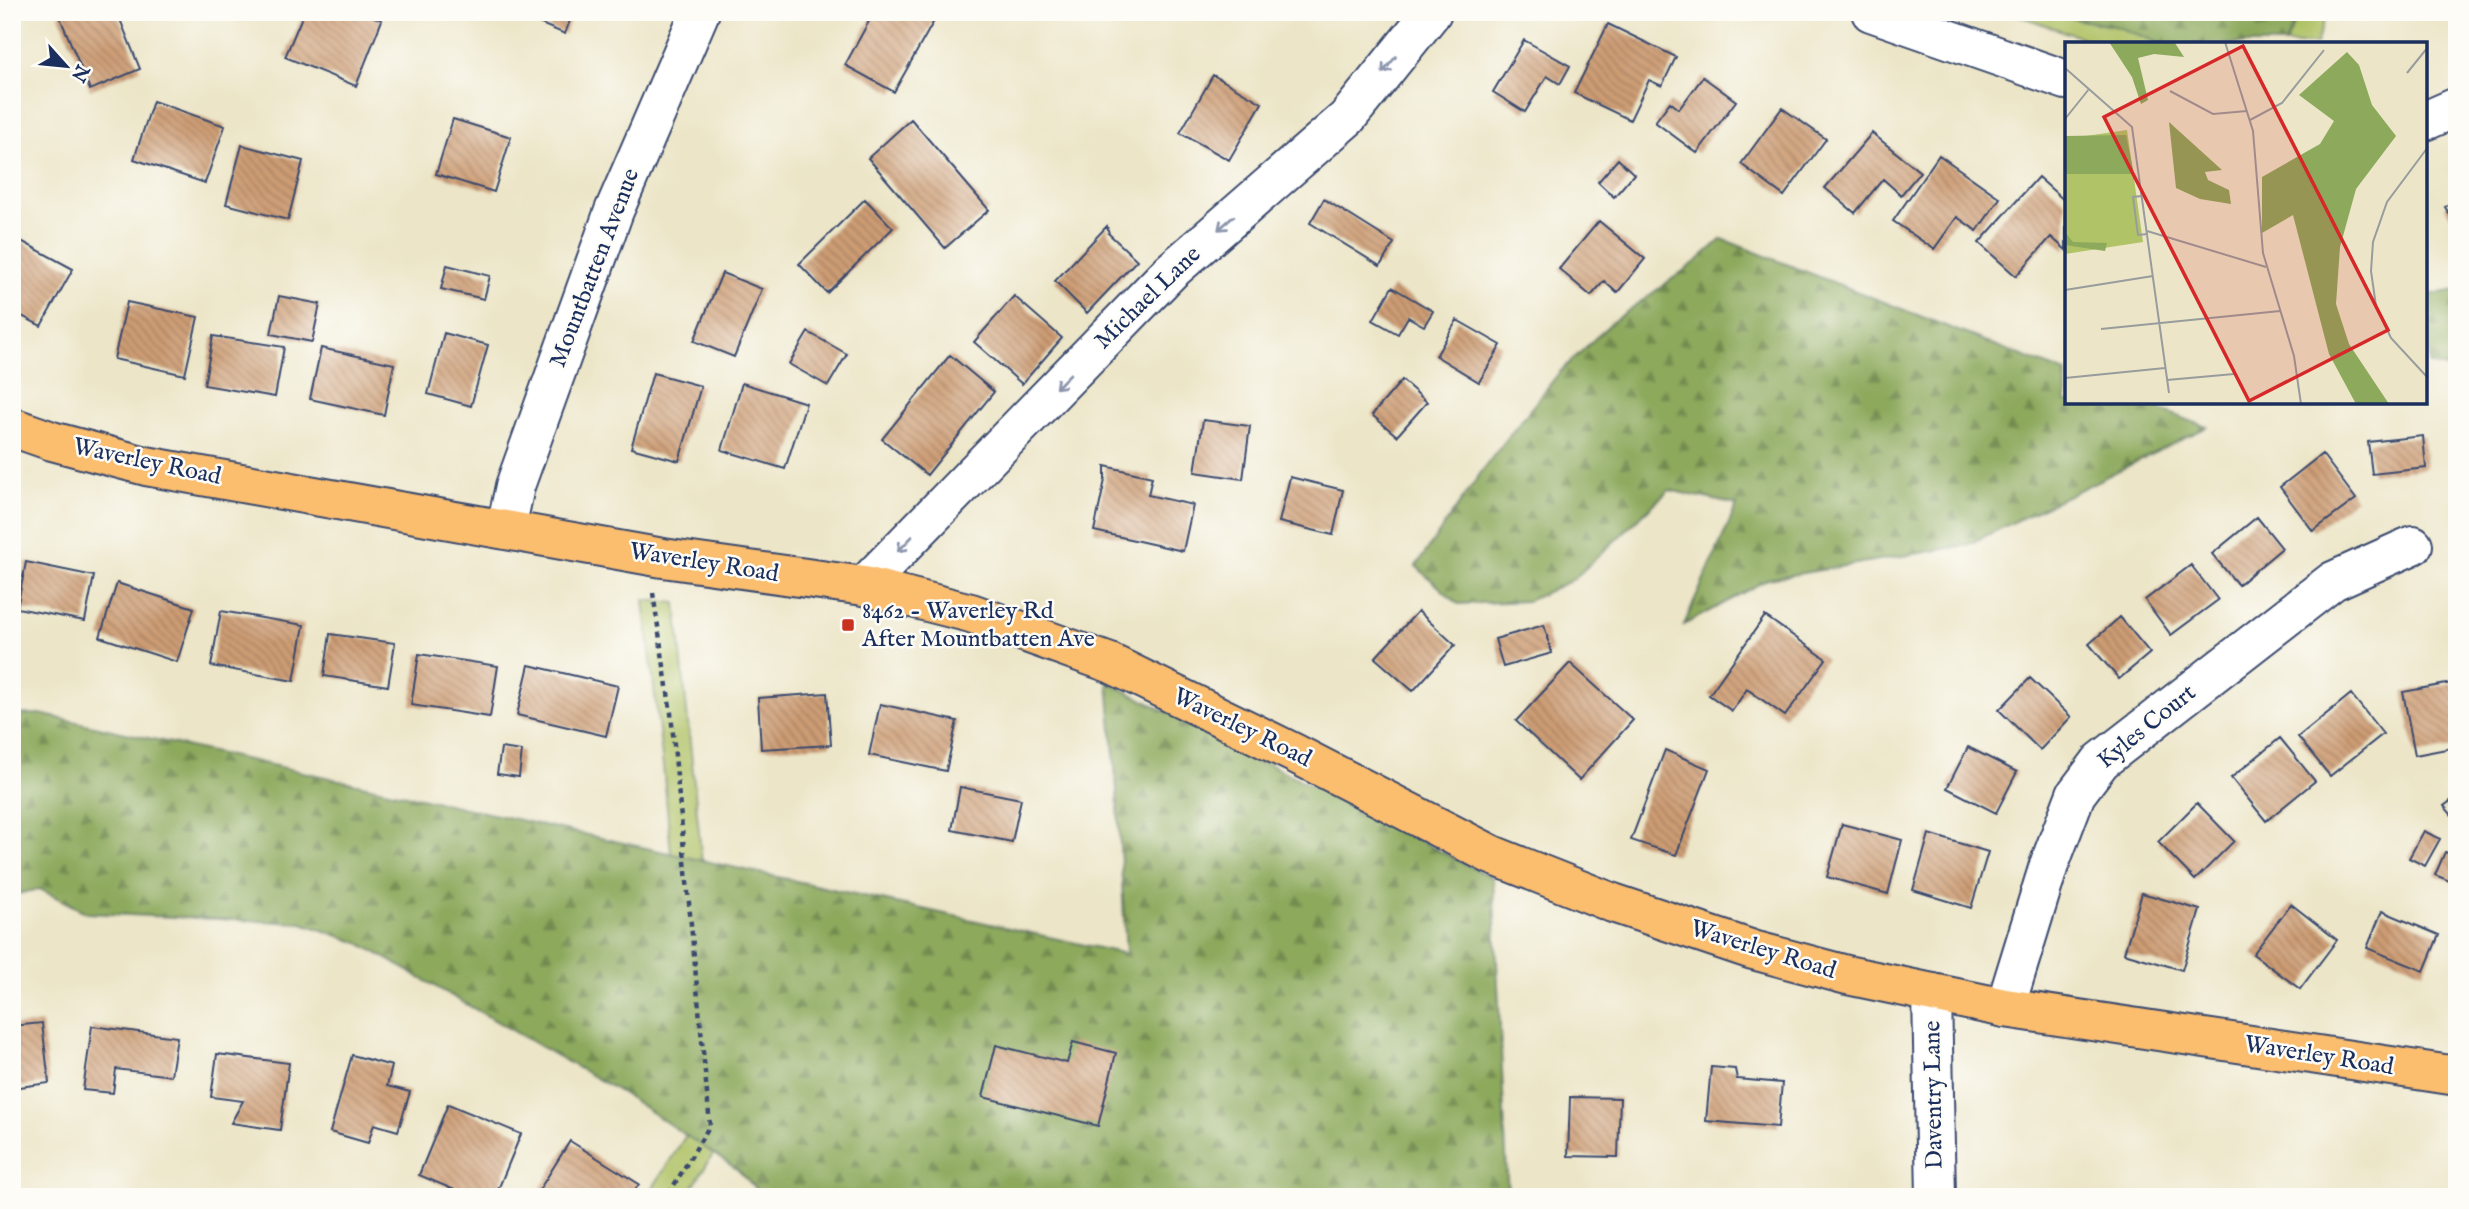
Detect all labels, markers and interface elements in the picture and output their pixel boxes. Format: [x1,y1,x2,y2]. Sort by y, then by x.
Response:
north arrow [32,32,102,102]
inset map [2065,42,2427,404]
one-way arrow [1382,56,1397,74]
text: N [65,59,94,86]
street label: Mountbatten Avenue [543,164,647,372]
one-way arrow [1218,215,1236,231]
street label: Michael Lane [1088,239,1208,357]
one-way arrow [1055,372,1072,389]
street label: Waverley Road [70,431,224,493]
street label: Waverley Road [627,536,781,590]
one-way arrow [896,536,913,553]
place label: 8462 - Waverley Rd After Mountbatten Ave [861,596,1095,655]
marker: 8462 - Waverley Rd After Mountbatten Ave [840,617,856,633]
street label: Kyles Court [2091,678,2203,776]
street label: Waverley Road [1168,681,1317,775]
street label: Waverley Road [1686,913,1840,987]
street label: Daventry Lane [1917,1020,1951,1170]
street label: Waverley Road [2242,1029,2396,1083]

